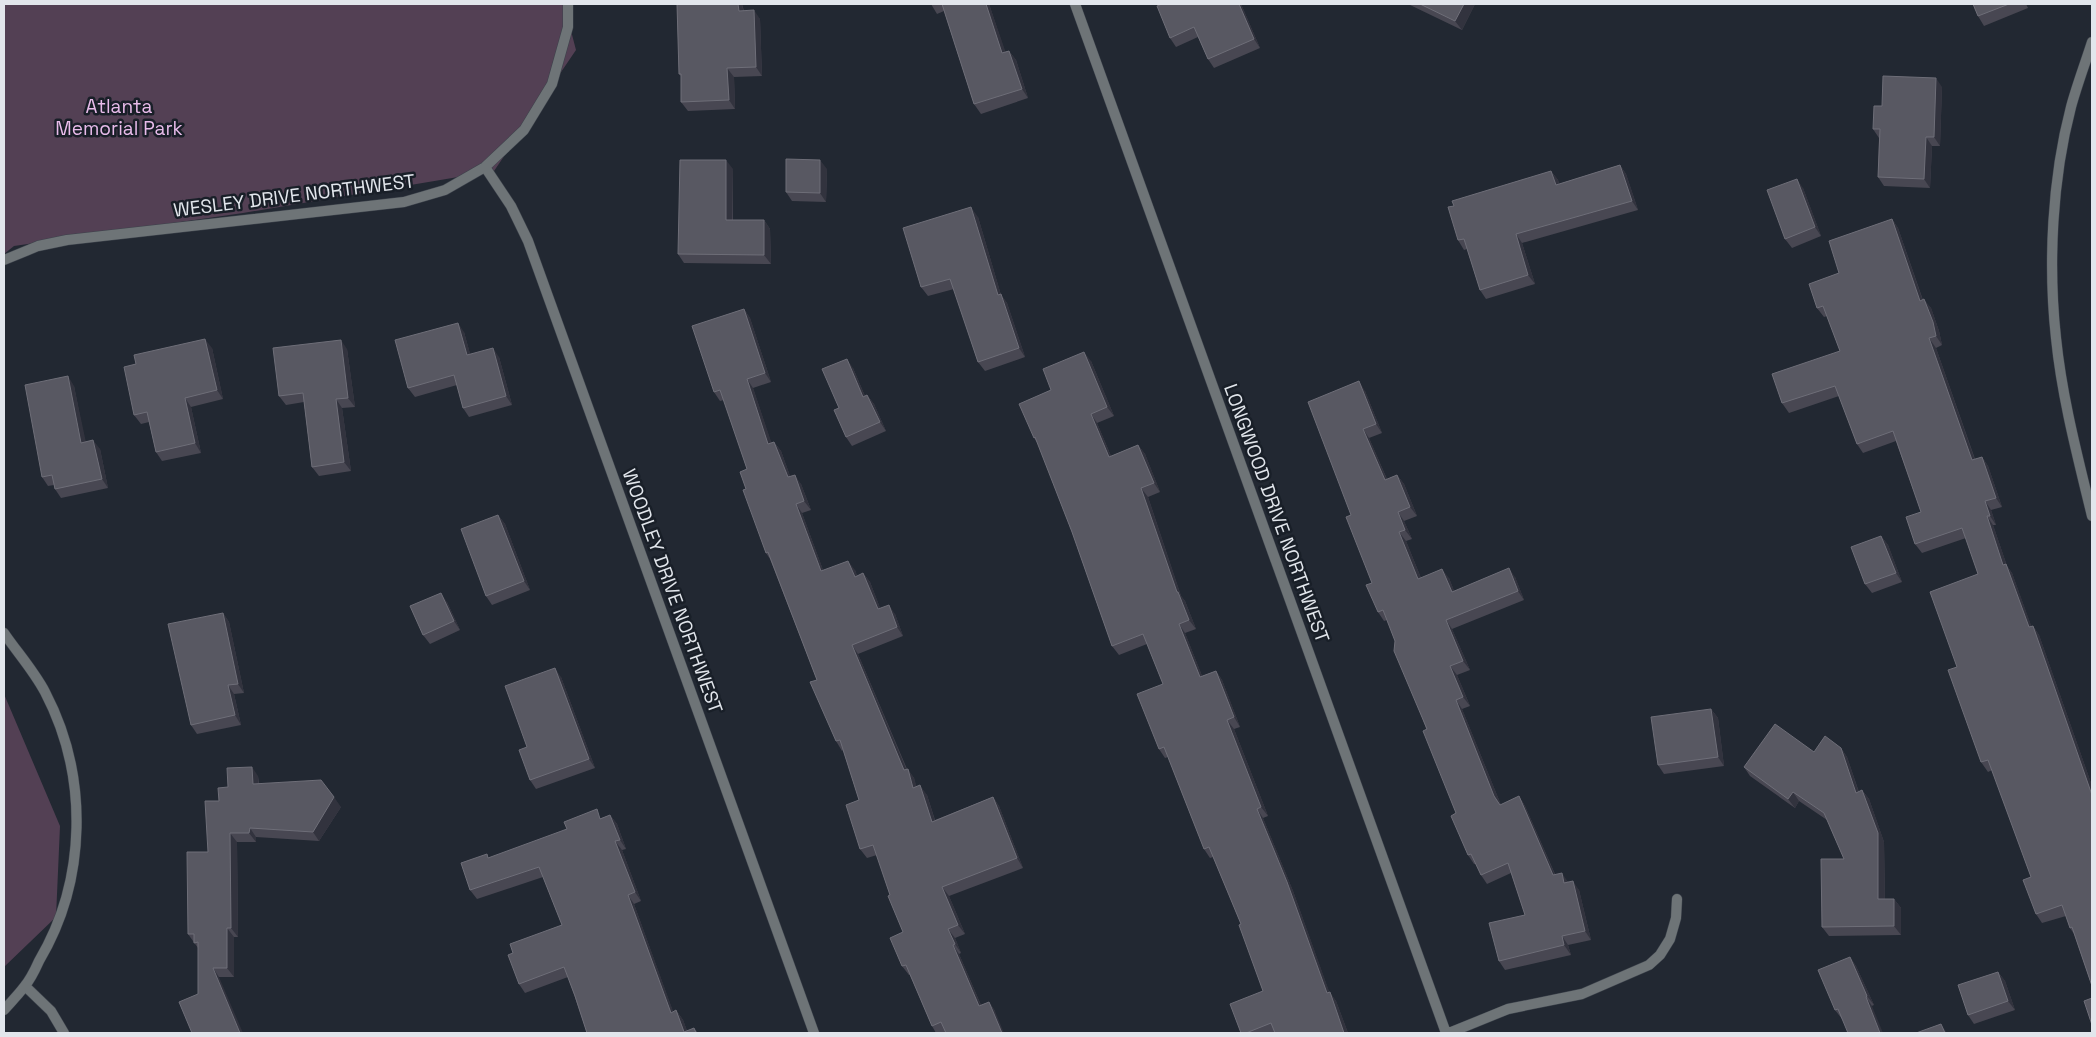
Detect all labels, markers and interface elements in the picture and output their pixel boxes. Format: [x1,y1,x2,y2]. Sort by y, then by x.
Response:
park label: Atlanta Memorial Park [55,94,183,141]
street label: WESLEY DRIVE NORTHWEST [172,168,416,223]
street label: LONGWOOD DRIVE NORTHWEST [1218,380,1335,646]
street label: WOODLEY DRIVE NORTHWEST [617,466,728,717]

